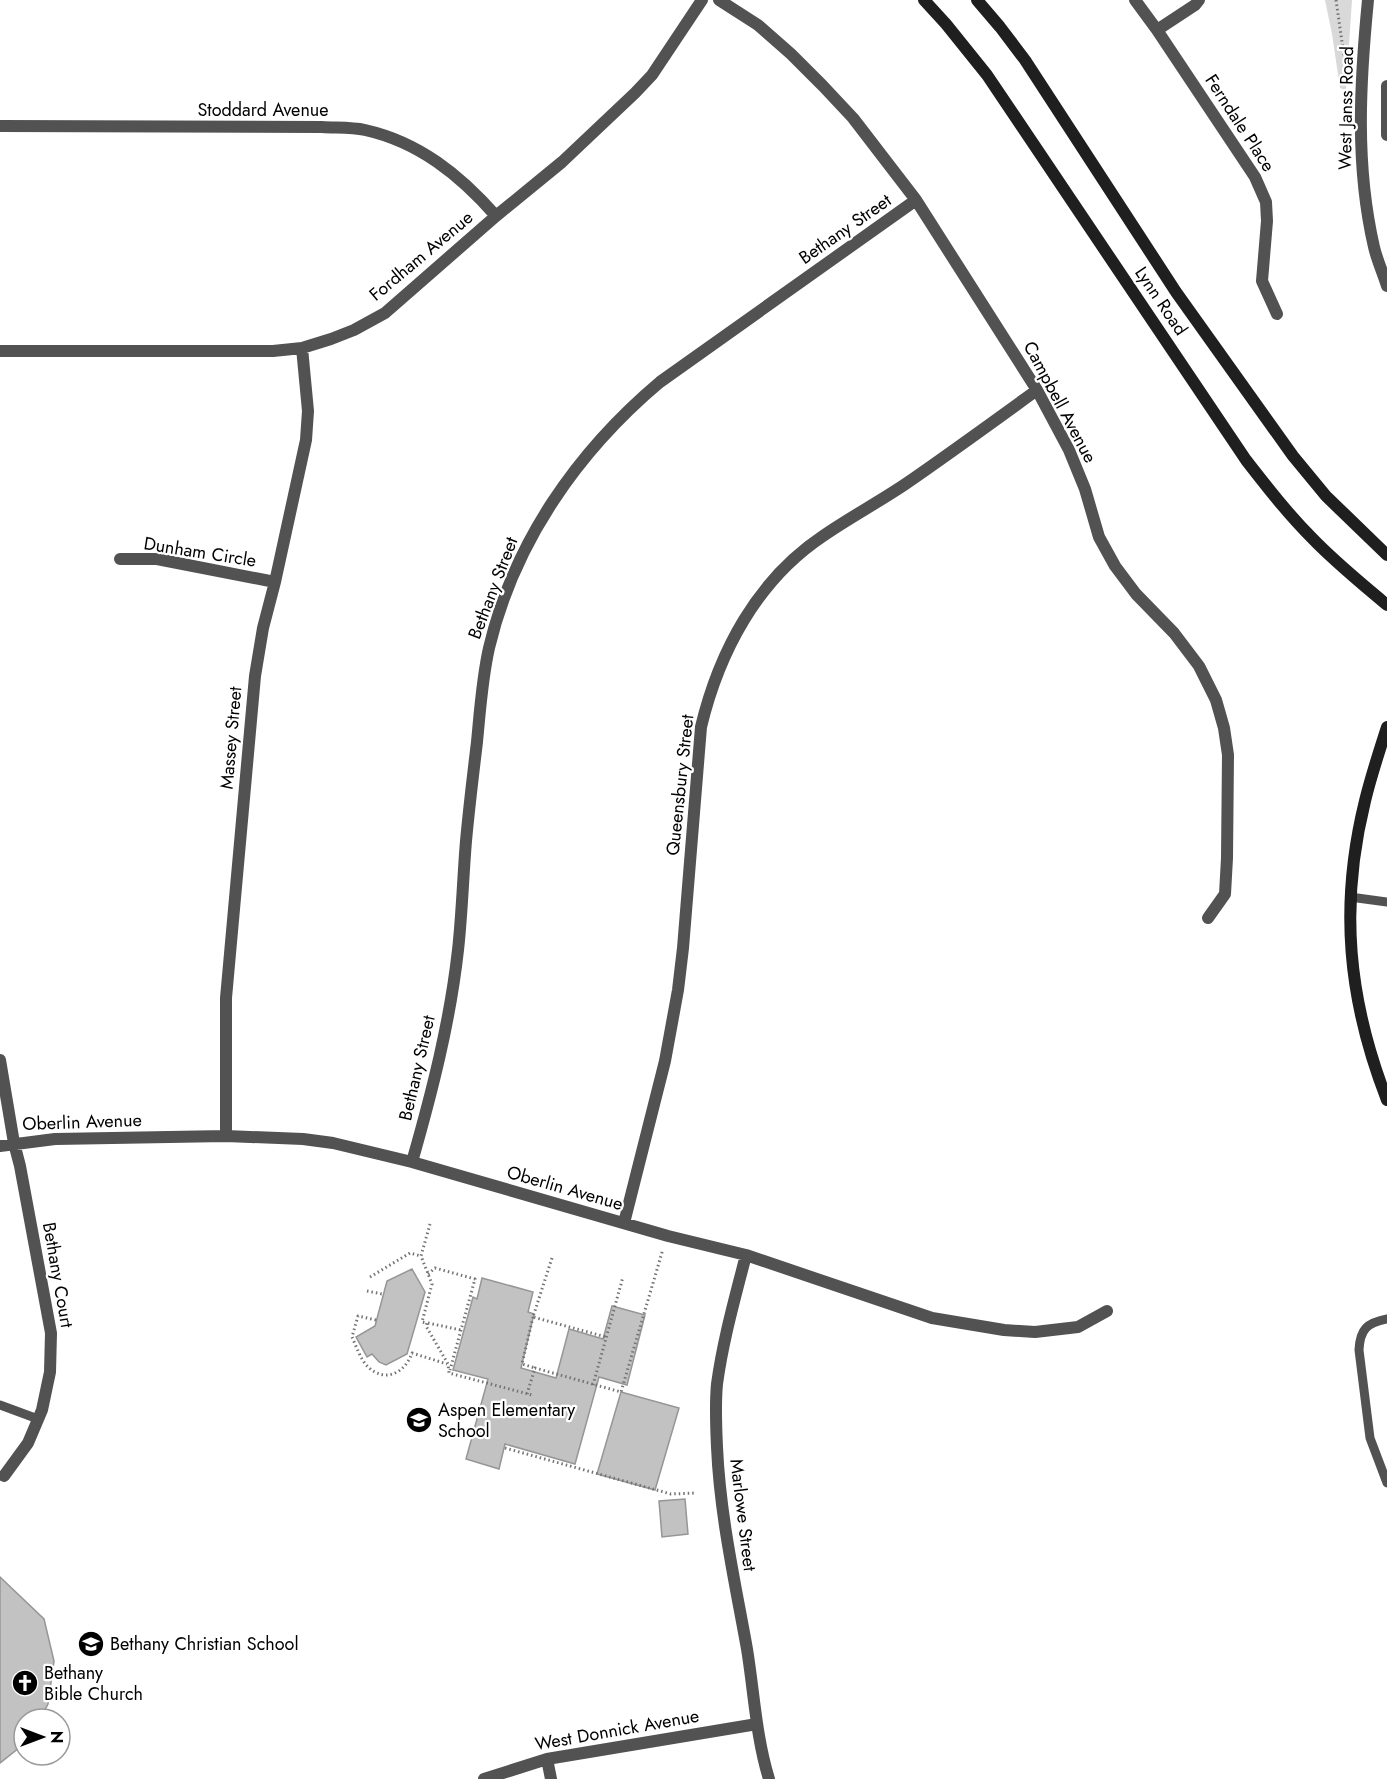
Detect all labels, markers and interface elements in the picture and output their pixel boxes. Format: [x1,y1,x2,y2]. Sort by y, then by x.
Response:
street label: West Janss Road [1332,46,1360,170]
street label: Ferndale Place [1199,69,1281,177]
street label: Stoddard Avenue [197,97,329,123]
street label: Bethany Street [794,187,897,270]
street label: Fordham Avenue [363,205,479,307]
street label: Lynn Road [1128,261,1194,341]
street label: Campbell Avenue [1017,336,1103,468]
street label: Dunham Circle [142,530,258,574]
street label: Bethany Street [462,533,525,643]
street label: Massey Street [214,685,248,790]
street label: Queensbury Street [660,713,700,857]
street label: Bethany Street [392,1012,442,1123]
street label: Oberlin Avenue [22,1107,142,1137]
street label: Oberlin Avenue [504,1159,626,1217]
street label: Bethany Court [36,1220,80,1330]
place label: Aspen Elementary School [438,1397,575,1444]
school or university icon: Aspen Elementary School [404,1405,434,1435]
street label: Marlowe Street [723,1457,763,1573]
school or university icon: Bethany Christian School [76,1629,106,1659]
place label: Bethany Christian School [110,1631,299,1657]
place label: Bethany Bible Church [44,1660,143,1707]
church icon: Bethany Bible Church [10,1668,40,1698]
street label: West Donnick Avenue [533,1703,701,1757]
north arrow [12,1707,72,1767]
text: N [45,1731,68,1743]

